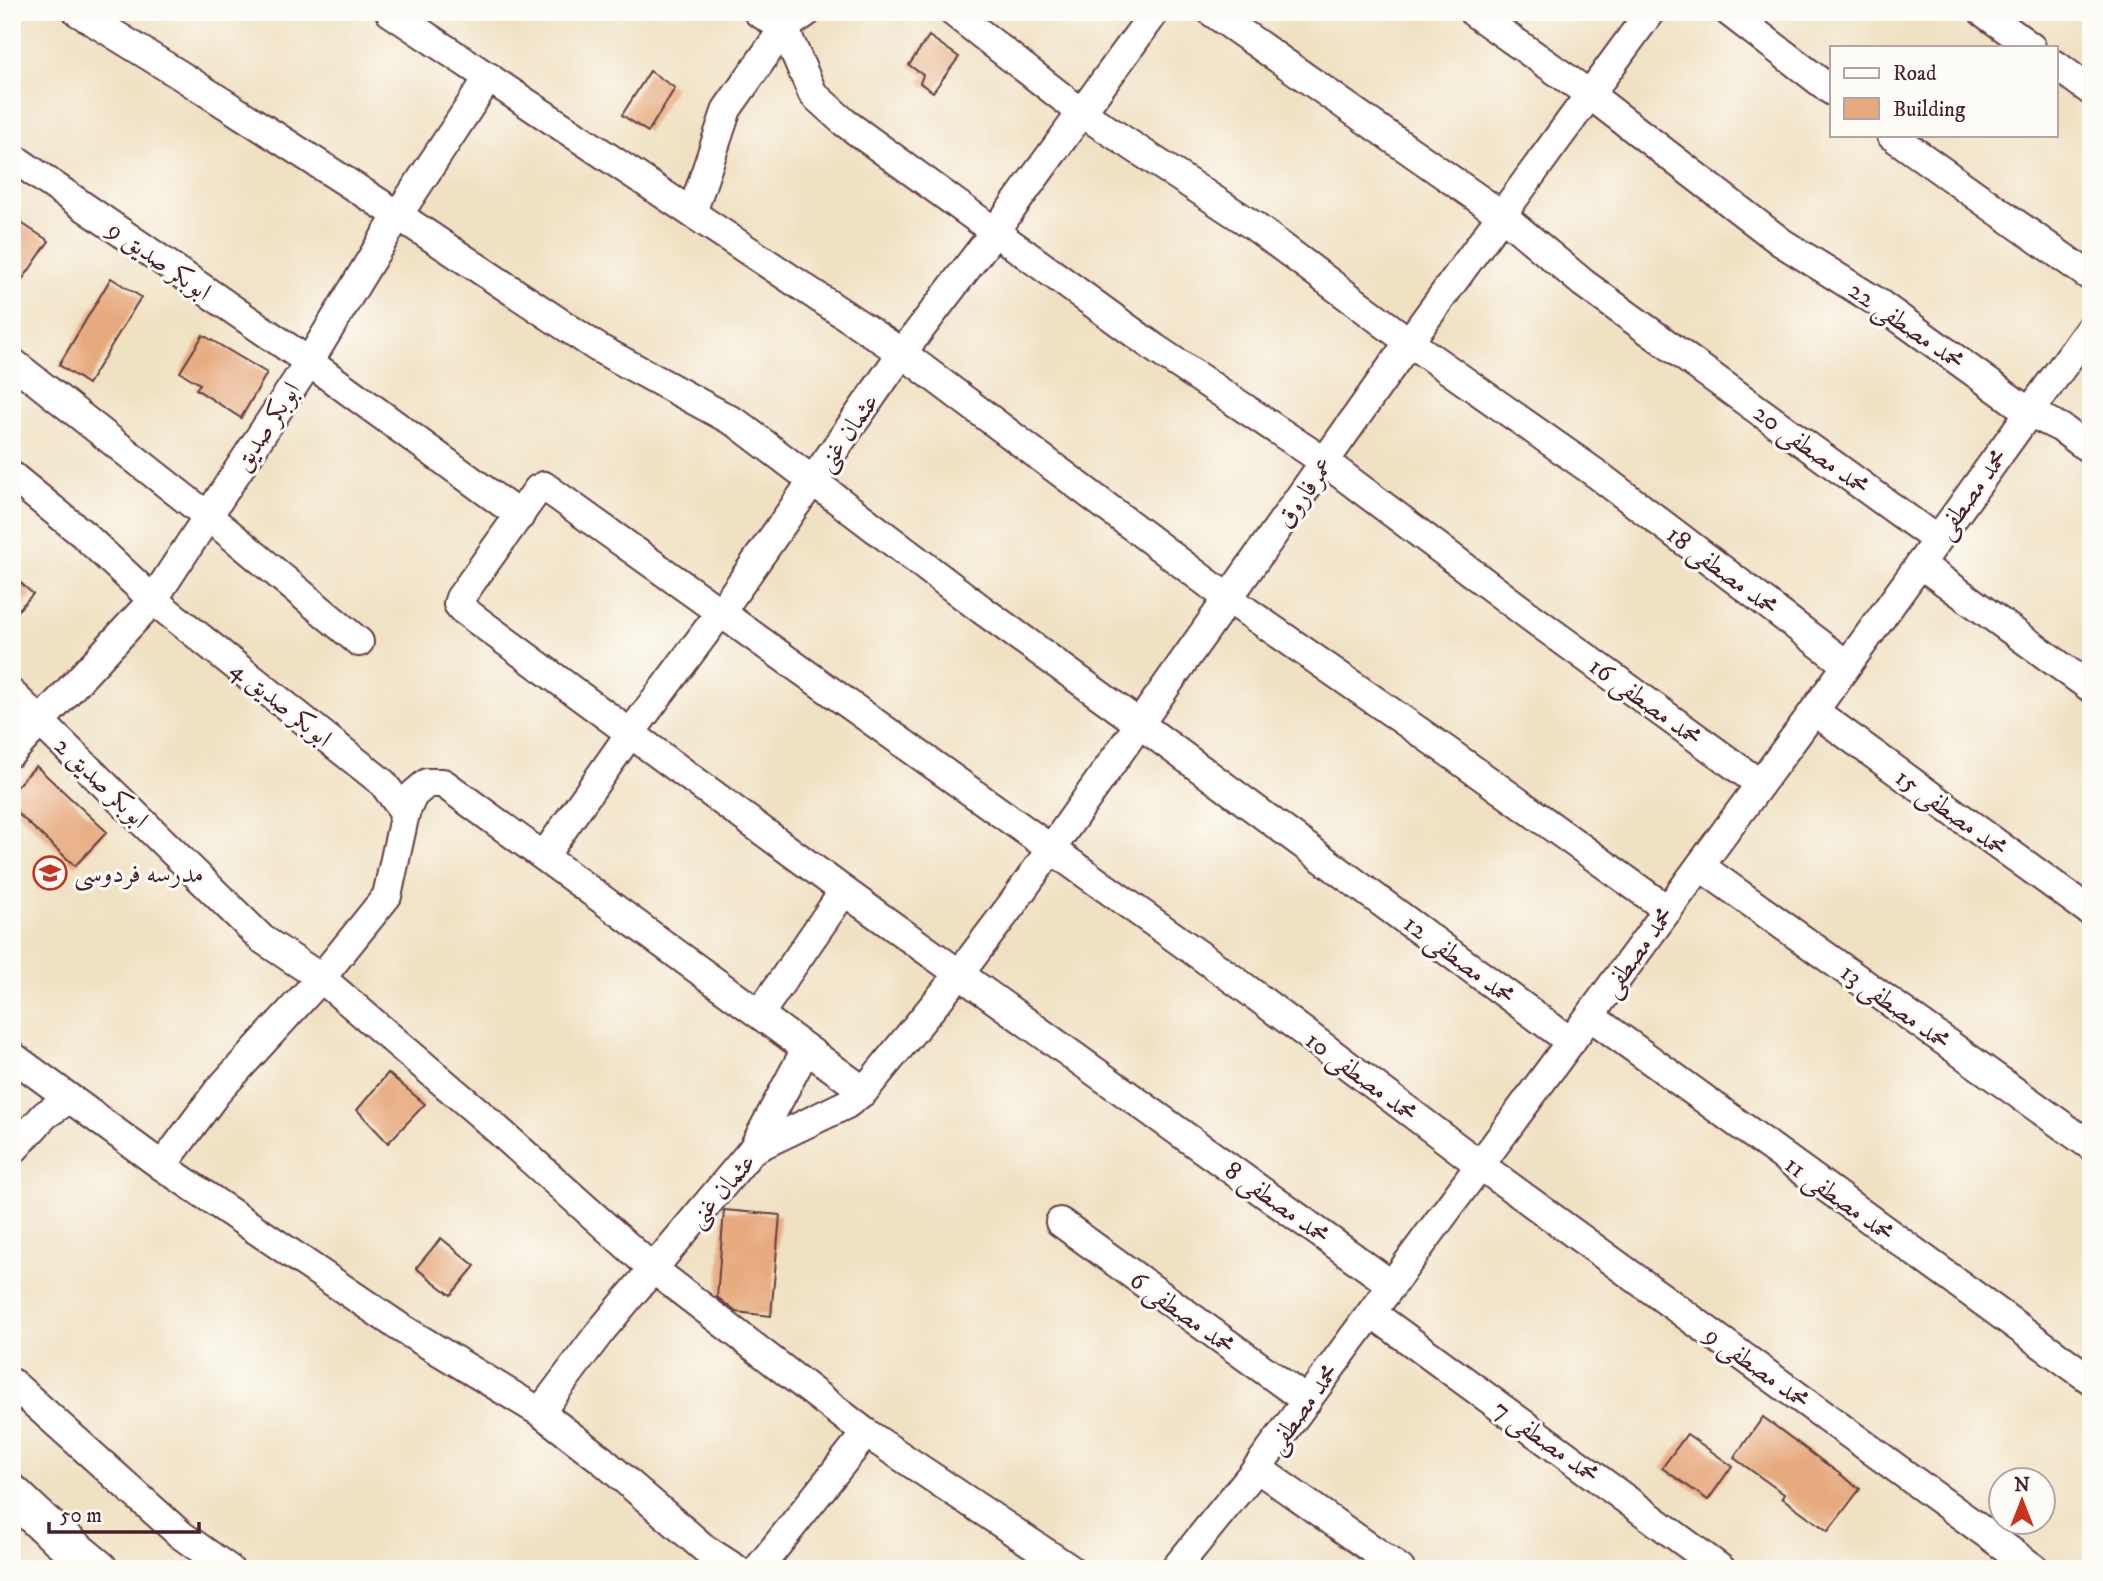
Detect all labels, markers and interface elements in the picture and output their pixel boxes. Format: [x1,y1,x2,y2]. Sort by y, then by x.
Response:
legend [1830,46,2058,136]
text: Road [1893,61,1937,87]
text: Building [1893,97,1966,123]
street label: ابوبکر صدیق 9 [99,212,217,309]
street label: محمد مصطفی 22 [1841,274,1971,379]
street label: ابوبکر صدیق [226,376,308,478]
street label: عثمان غنی [809,387,888,479]
street label: محمد مصطفی 20 [1746,397,1876,504]
street label: محمد مصطفی [1928,442,2017,546]
street label: عمرفاروق [1269,451,1342,535]
street label: محمد مصطفی 18 [1659,518,1785,625]
street label: محمد مصطفی 16 [1581,650,1708,755]
street label: ابوبکر صدیق 4 [224,653,338,755]
street label: ابوبکر صدیق 2 [47,730,155,836]
street label: محمد مصطفی 15 [1888,761,2014,866]
school or university icon: مدرسه فردوسی [31,854,69,892]
place label: مدرسه فردوسی [74,858,204,892]
street label: محمد مصطفی [1594,900,1683,1004]
street label: محمد مصطفی 12 [1396,907,1521,1014]
street label: محمد مصطفی 13 [1833,956,1957,1059]
street label: محمد مصطفی 10 [1298,1024,1424,1131]
street label: عثمان غنی [681,1147,764,1236]
street label: محمد مصطفی 11 [1777,1148,1901,1251]
street label: محمد مصطفی 8 [1217,1154,1336,1253]
street label: محمد مصطفی 6 [1122,1264,1241,1363]
street label: محمد مصطفی 9 [1696,1318,1816,1418]
street label: محمد مصطفی [1259,1357,1348,1461]
street label: محمد مصطفی 7 [1486,1393,1605,1492]
north arrow [1988,1466,2058,1536]
text: N [2014,1474,2030,1497]
scale bar [49,1490,200,1534]
text: 50 m [60,1503,102,1529]

